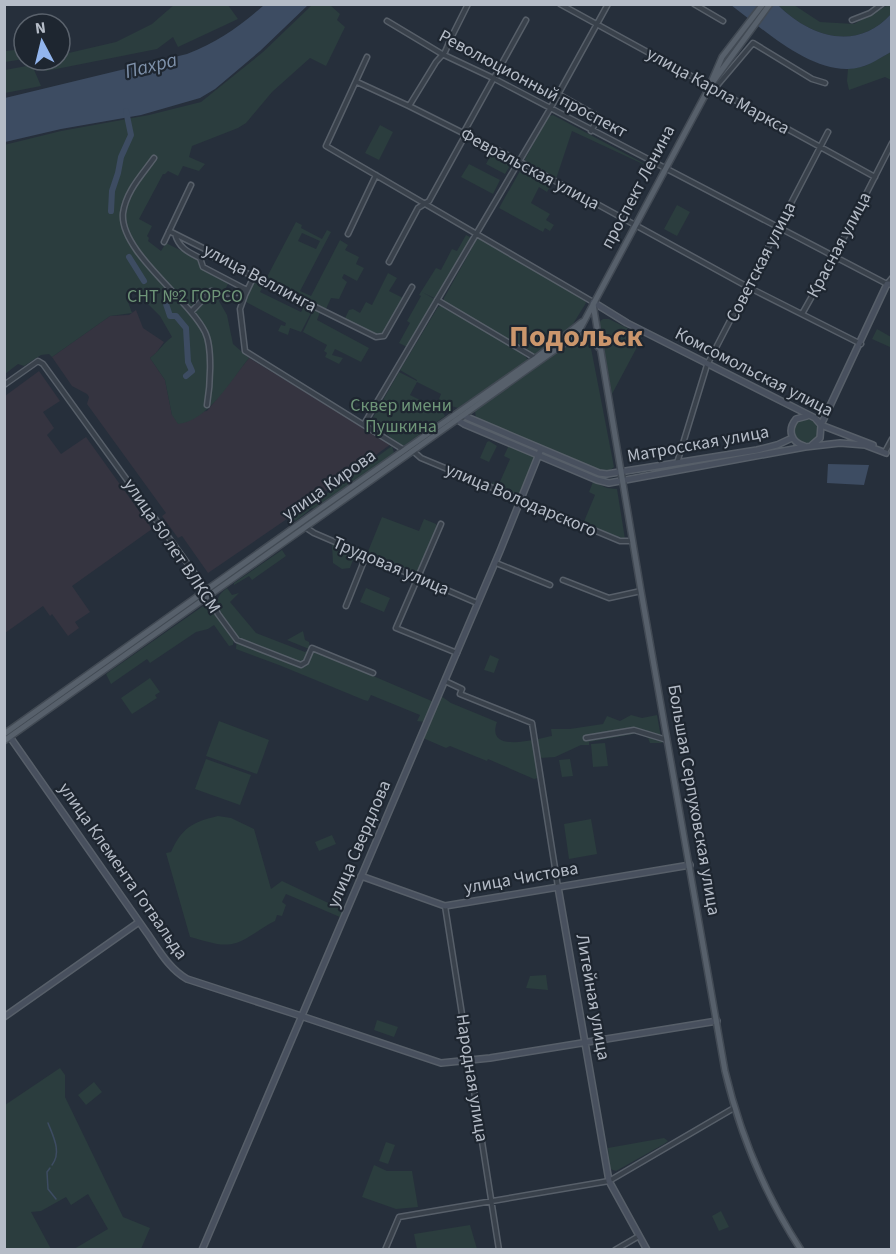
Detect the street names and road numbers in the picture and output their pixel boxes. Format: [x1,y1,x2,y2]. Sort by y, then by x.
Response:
street label: Революционный проспект [434,24,632,144]
street label: улица Карла Маркса [642,41,794,141]
street label: проспект Ленина [595,121,681,253]
street label: Февральская улица [456,122,604,216]
street label: Красная улица [801,188,877,302]
street label: Советская улица [720,198,802,326]
street label: улица Веллинга [199,237,321,319]
street label: Комсомольская улица [671,321,837,423]
street label: Матросская улица [625,419,771,469]
street label: улица Кирова [277,443,381,527]
street label: улица Володарского [442,457,600,543]
street label: улица 50 лет ВЛКСМ [117,474,227,618]
street label: Трудовая улица [329,530,453,602]
street label: Большая Серпуховская улица [661,683,727,917]
street label: улица Свердлова [321,776,397,912]
street label: улица Клемента Готвальда [52,777,194,965]
street label: улица Чистова [462,856,580,900]
street label: Литейная улица [570,932,616,1062]
street label: Народная улица [450,1012,494,1144]

